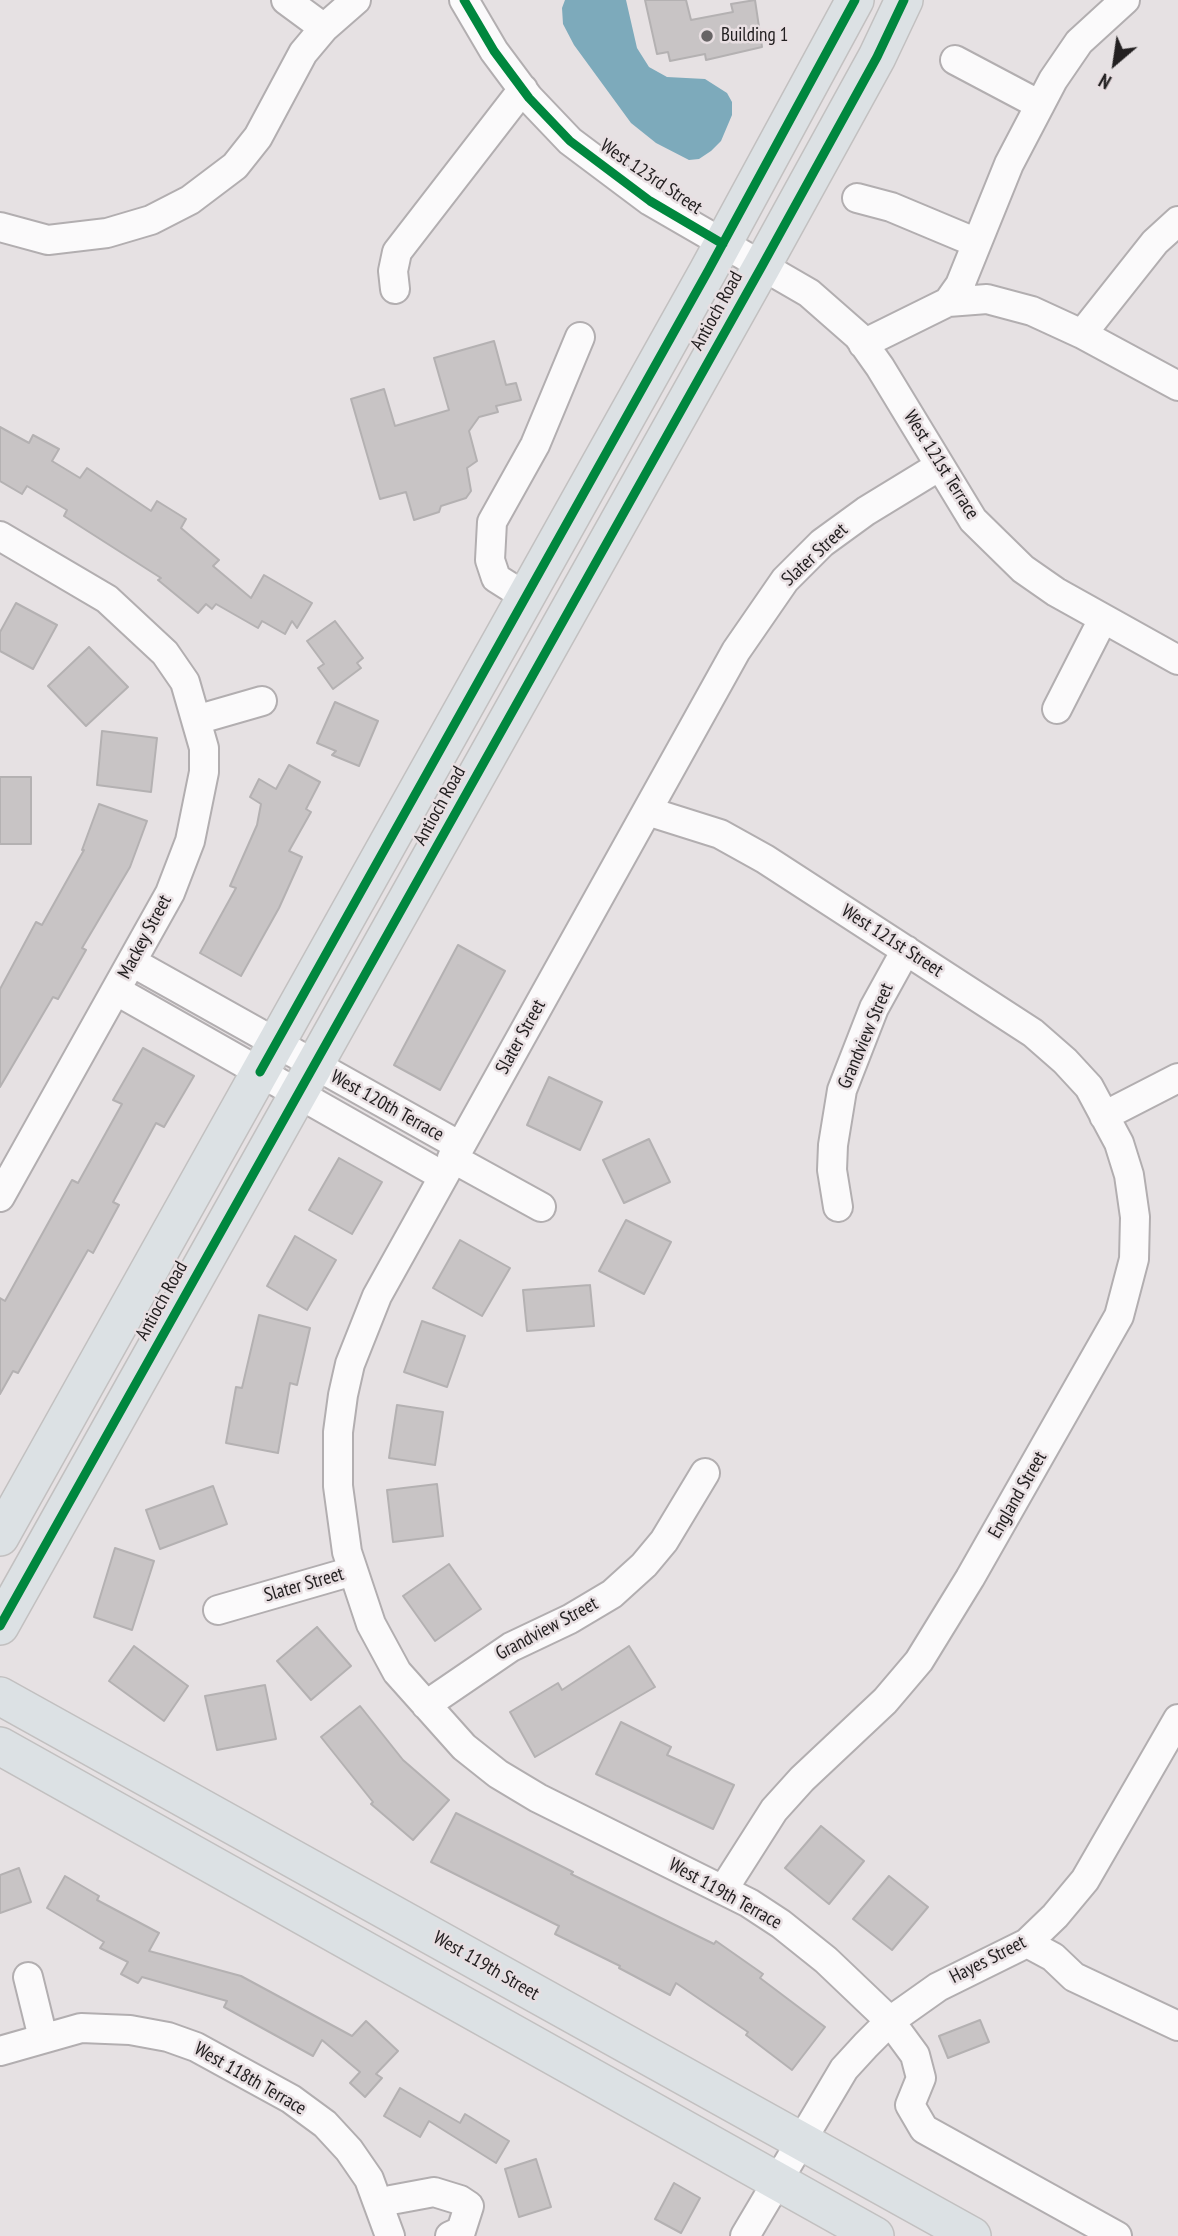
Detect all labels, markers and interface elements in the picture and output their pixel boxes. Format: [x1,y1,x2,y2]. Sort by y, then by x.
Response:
place label: Building 1 [721,25,788,47]
marker: Building 1 [699,28,715,44]
north arrow [1080,28,1150,98]
text: N [1095,68,1115,94]
street label: West 123rd Street [596,135,706,219]
street label: Antioch Road [686,268,748,354]
street label: West 121st Terrace [899,407,983,523]
street label: Slater Street [777,519,853,591]
street label: Antioch Road [409,763,471,849]
street label: Mackey Street [113,891,177,983]
street label: West 121st Street [837,900,947,982]
street label: Grandview Street [834,980,898,1092]
street label: Slater Street [491,996,551,1078]
street label: West 120th Terrace [327,1066,447,1146]
street label: Antioch Road [131,1258,193,1344]
street label: England Street [984,1447,1052,1543]
street label: Slater Street [262,1563,346,1607]
street label: Grandview Street [492,1593,602,1665]
street label: West 119th Terrace [665,1854,785,1934]
street label: West 119th Street [429,1927,543,2005]
street label: Hayes Street [946,1931,1030,1989]
street label: West 118th Terrace [190,2038,310,2120]

